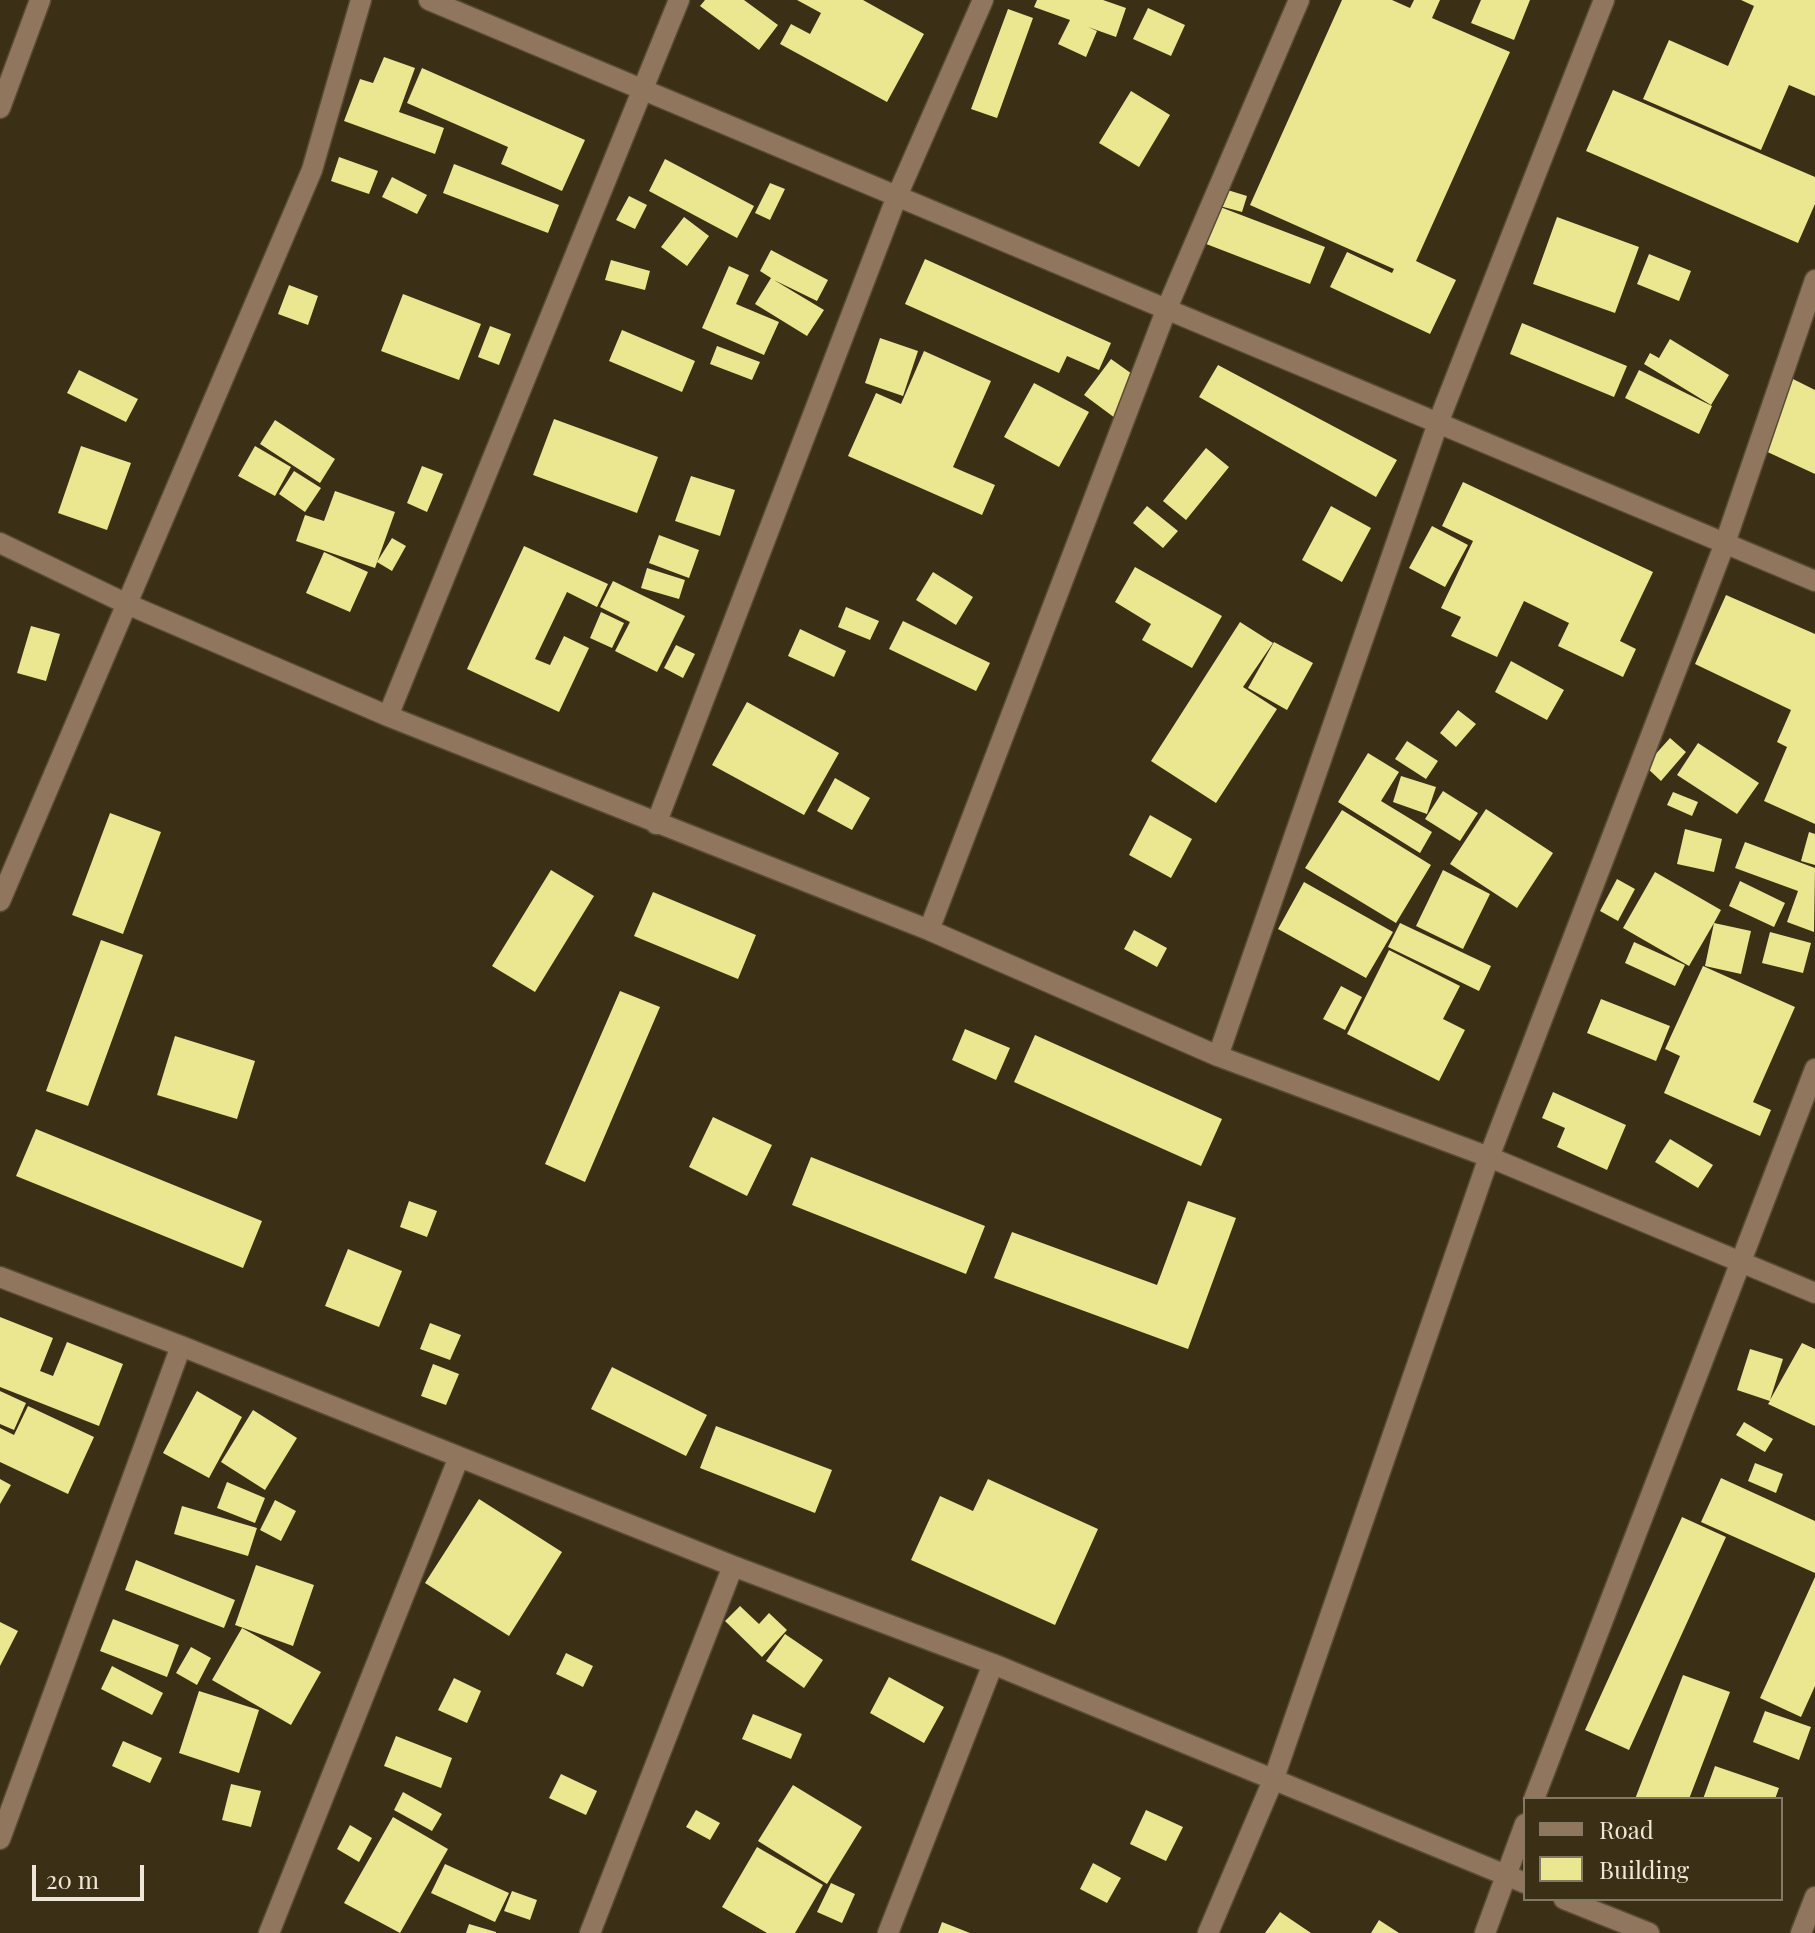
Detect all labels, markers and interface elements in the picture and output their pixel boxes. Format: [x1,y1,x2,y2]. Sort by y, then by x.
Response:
legend [1523,1797,1783,1901]
text: Road [1599,1813,1654,1845]
scale bar [36,1849,148,1899]
text: Building [1599,1853,1689,1885]
text: 20 m [46,1863,99,1895]

